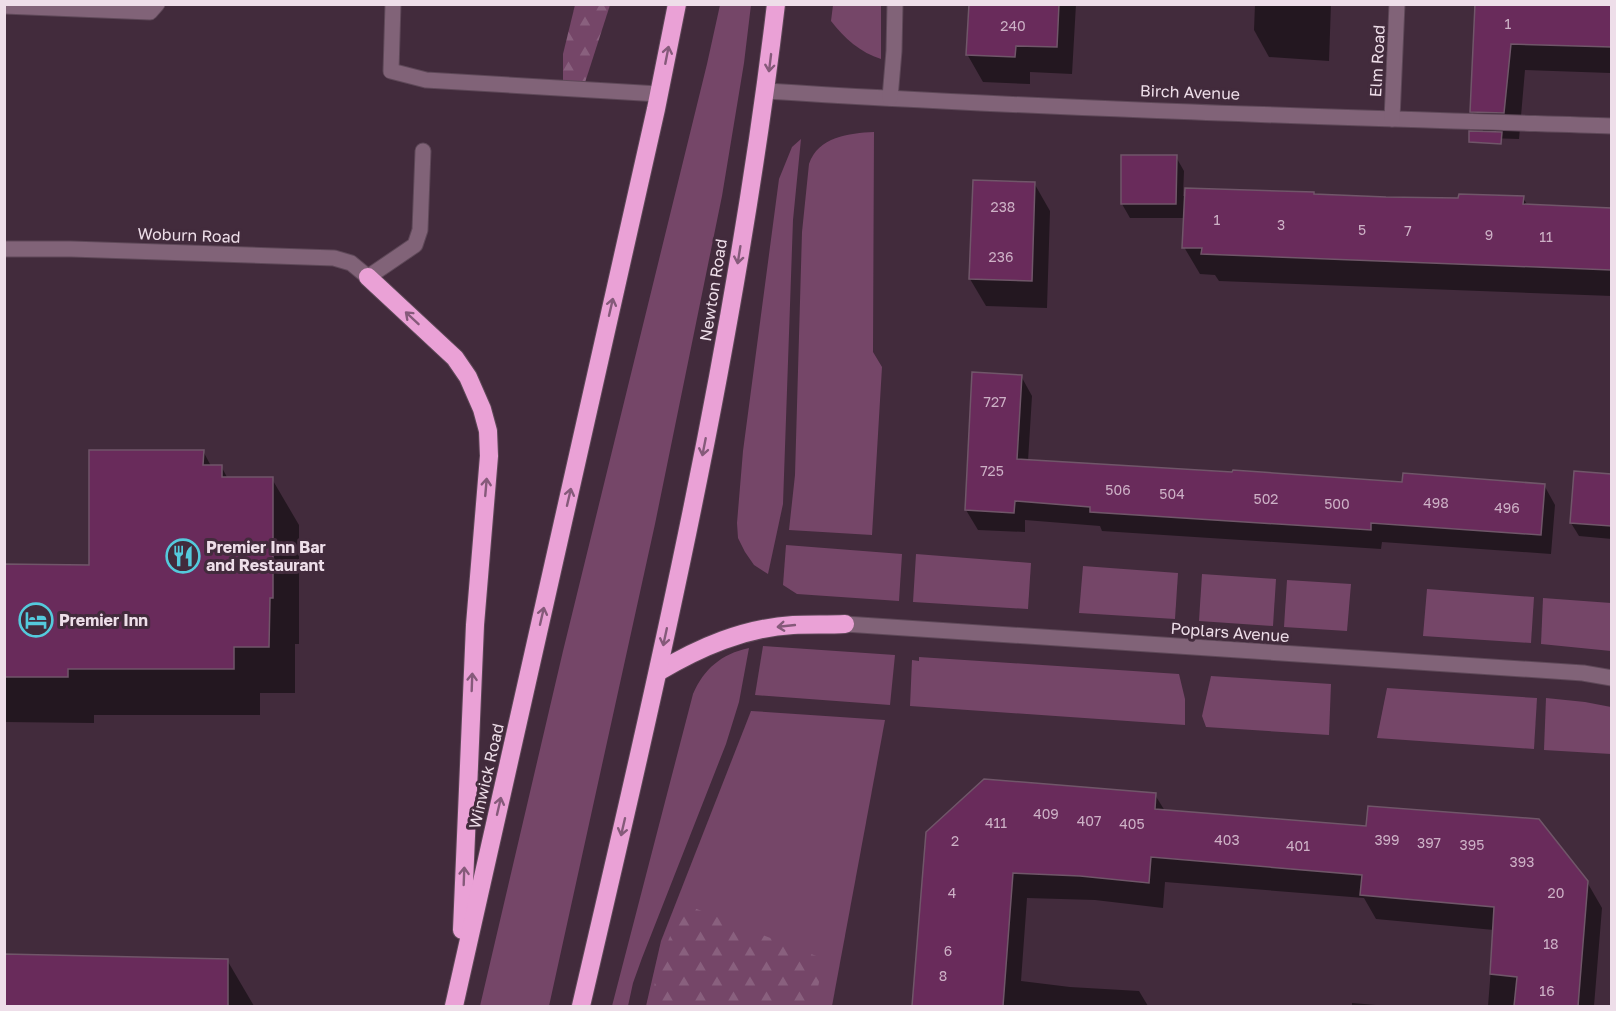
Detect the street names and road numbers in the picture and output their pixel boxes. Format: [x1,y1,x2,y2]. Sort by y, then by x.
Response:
street label: Elm Road [1365,24,1389,98]
street label: Birch Avenue [1140,80,1240,104]
street label: Woburn Road [137,223,241,247]
street label: Newton Road [695,237,731,343]
street label: Poplars Avenue [1170,618,1290,646]
street label: Winwick Road [464,721,508,831]

